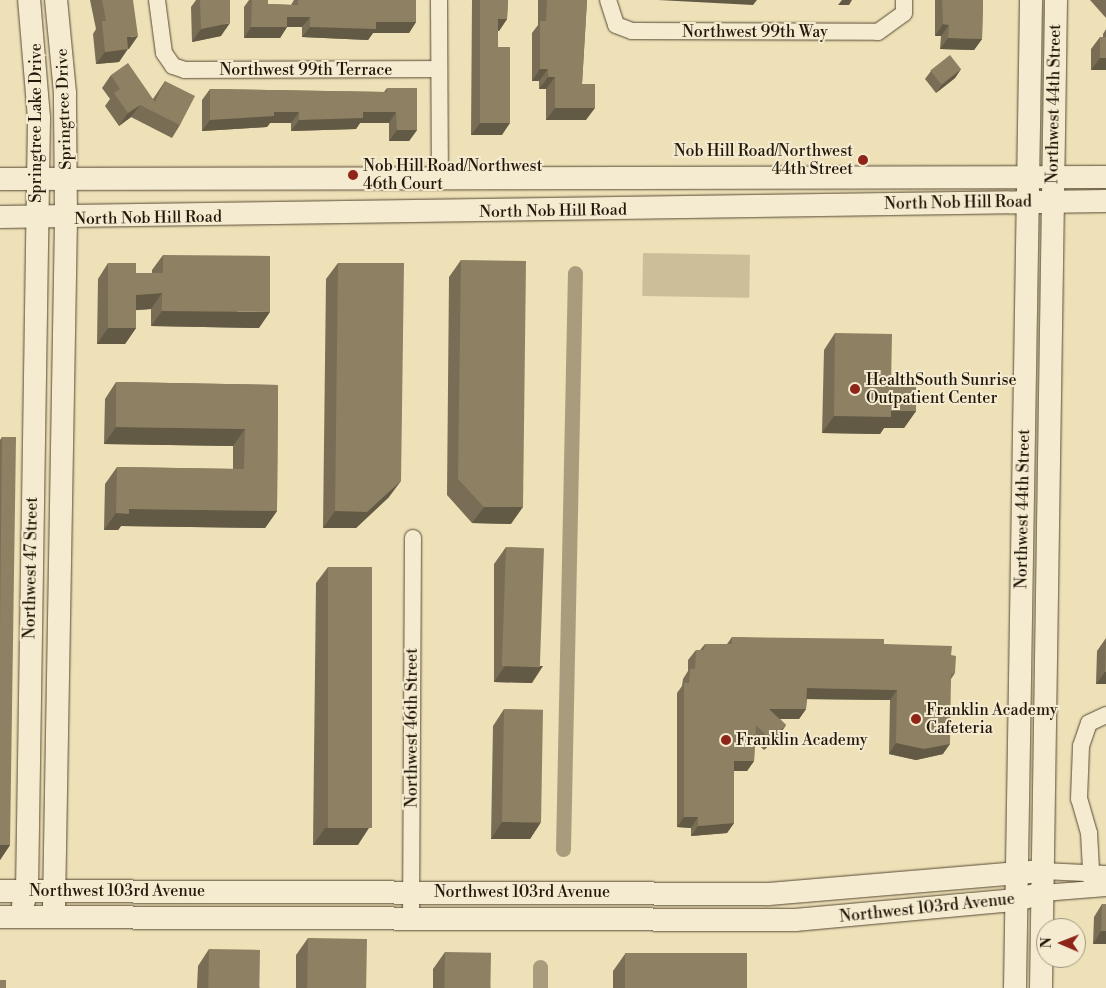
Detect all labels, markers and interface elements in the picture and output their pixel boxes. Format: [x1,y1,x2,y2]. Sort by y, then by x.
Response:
street label: Northwest 99th Way [682,22,828,42]
street label: Northwest 44th Street [1043,24,1065,184]
street label: Springtree Lake Drive [26,43,46,203]
street label: Springtree Drive [52,48,76,170]
street label: Northwest 99th Terrace [220,60,392,80]
place label: Nob Hill Road/Northwest 44th Street [674,141,853,179]
marker: Nob Hill Road/Northwest 44th Street [857,154,869,166]
place label: Nob Hill Road/Northwest 46th Court [363,156,542,194]
marker: Nob Hill Road/Northwest 46th Court [347,169,359,181]
street label: North Nob Hill Road [884,192,1032,214]
street label: North Nob Hill Road [479,200,627,222]
street label: North Nob Hill Road [74,207,222,229]
place label: HealthSouth Sunrise Outpatient Center [866,370,1017,408]
marker: HealthSouth Sunrise Outpatient Center [848,382,862,396]
street label: Northwest 44th Street [1012,429,1034,589]
street label: Northwest 47 Street [20,497,42,639]
street label: Northwest 46th Street [402,648,422,808]
place label: Franklin Academy Cafeteria [926,700,1058,738]
marker: Franklin Academy Cafeteria [910,713,922,725]
place label: Franklin Academy [736,730,868,750]
marker: Franklin Academy [720,734,732,746]
street label: Northwest 103rd Avenue [29,881,205,901]
street label: Northwest 103rd Avenue [434,882,610,902]
street label: Northwest 103rd Avenue [838,889,1016,927]
north arrow [1036,918,1086,968]
text: N [1038,937,1056,948]

